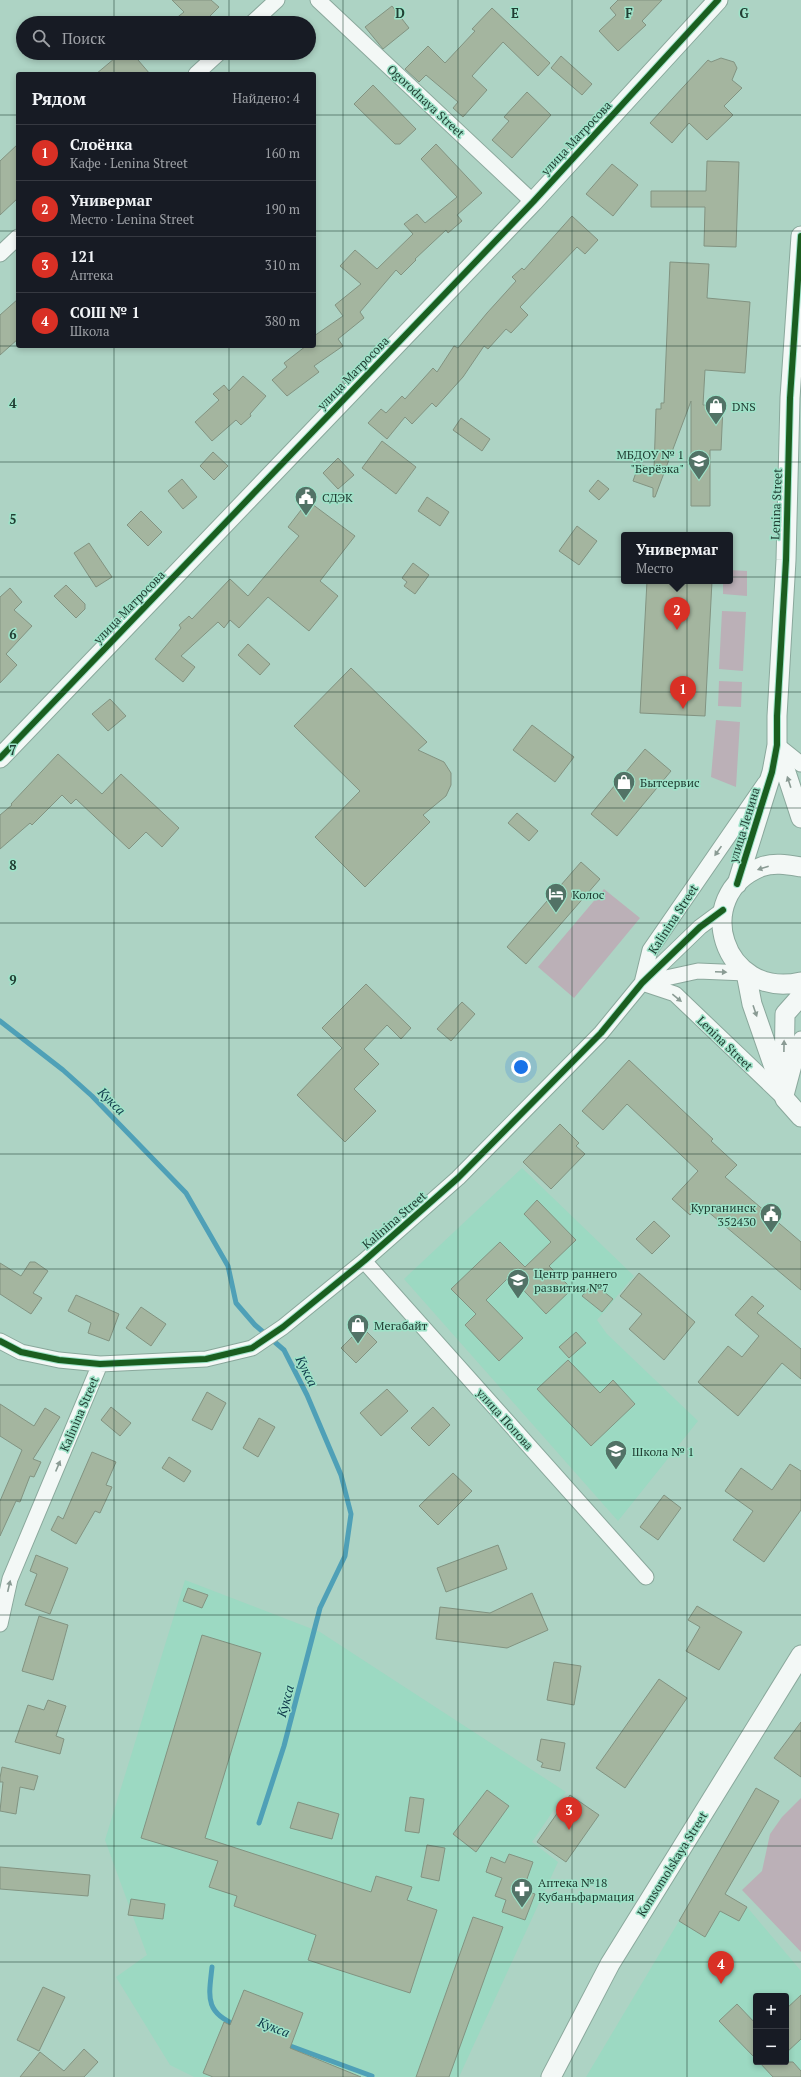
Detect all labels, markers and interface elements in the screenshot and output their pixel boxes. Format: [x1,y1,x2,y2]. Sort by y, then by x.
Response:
text: D [395,4,405,22]
text: E [511,4,519,22]
text: F [625,4,633,22]
text: G [739,4,749,22]
search box [16,16,316,60]
icon: search [30,27,52,49]
text: Поиск [62,28,105,48]
street label: Ogorodnaya Street [384,61,468,141]
text: Рядом [32,87,86,110]
text: Найдено: 4 [233,89,300,107]
street label: улица Матросова [537,98,614,179]
text: Слоёнка [70,134,133,154]
text: 1 [41,144,49,162]
text: 160 m [265,144,300,162]
text: Кафе · Lenina Street [70,154,188,172]
text: Универмаг [70,190,152,210]
text: 2 [41,200,49,218]
text: 190 m [265,200,300,218]
text: Место · Lenina Street [70,210,194,228]
text: 121 [70,246,95,266]
text: 3 [41,256,49,274]
text: 310 m [265,256,300,274]
text: Аптека [70,266,113,284]
text: СОШ № 1 [70,302,140,322]
text: 4 [41,312,49,330]
text: 380 m [265,312,300,330]
text: Школа [70,322,109,340]
street label: улица Матросова [313,333,392,414]
shop icon: DNS [703,393,729,426]
text: 4 [9,394,17,412]
place label: DNS [732,399,756,414]
place label: МБДОУ № 1 "Берёзка" [616,447,684,476]
school or university icon: МБДОУ № 1 "Берёзка" [686,448,712,481]
street label: Lenina Street [767,467,785,540]
public building icon: СДЭК [293,484,319,517]
place label: СДЭК [322,490,353,505]
text: 5 [9,510,17,528]
popup [621,532,733,584]
text: Универмаг [636,539,718,559]
text: Место [636,559,673,577]
street label: улица Матросова [89,567,168,648]
pin: 2 [664,597,690,630]
text: 6 [9,625,17,643]
pin: 1 [670,676,696,709]
text: 7 [9,741,17,759]
shop icon: Бытсервис [611,769,637,802]
place label: Бытсервис [640,775,700,790]
one-way arrow [786,775,792,787]
street label: улица Ленина [725,786,763,865]
one-way arrow [714,845,722,856]
text: 8 [9,856,17,874]
one-way arrow [756,865,768,871]
hotel icon: Колос [543,881,569,914]
street label: Kalinina Street [645,881,701,957]
place label: Колос [572,887,605,902]
one-way arrow [715,968,727,975]
text: 9 [9,971,17,989]
one-way arrow [672,993,683,1002]
one-way arrow [752,1005,758,1017]
street label: Lenina Street [694,1013,756,1074]
one-way arrow [781,1039,787,1052]
your location [511,1057,531,1077]
water label: Кукса [93,1082,130,1119]
street label: Kalinina Street [359,1188,429,1252]
place label: Курганинск 352430 [691,1200,756,1229]
public building icon: Курганинск 352430 [758,1201,784,1234]
place label: Центр раннего развития №7 [534,1266,618,1295]
school or university icon: Центр раннего развития №7 [505,1267,531,1300]
shop icon: Мегабайт [345,1312,371,1345]
place label: Мегабайт [374,1318,428,1333]
water label: Кукса [291,1352,322,1390]
street label: Kalinina Street [56,1374,102,1454]
street label: улица Попова [473,1384,537,1453]
school or university icon: Школа № 1 [603,1438,629,1471]
place label: Школа № 1 [632,1444,694,1459]
one-way arrow [55,1459,61,1471]
one-way arrow [6,1580,12,1592]
water label: Кукса [272,1683,298,1720]
pin: 3 [556,1797,582,1830]
street label: Komsomolskaya Street [634,1808,711,1919]
place label: Аптека №18 Кубаньфармация [538,1875,634,1904]
pharmacy icon: Аптека №18 Кубаньфармация [509,1876,535,1909]
pin: 4 [708,1951,734,1984]
map controls [753,1993,789,2065]
button: + [753,1993,789,2029]
water label: Кукса [255,2012,292,2041]
button: − [753,2029,789,2065]

